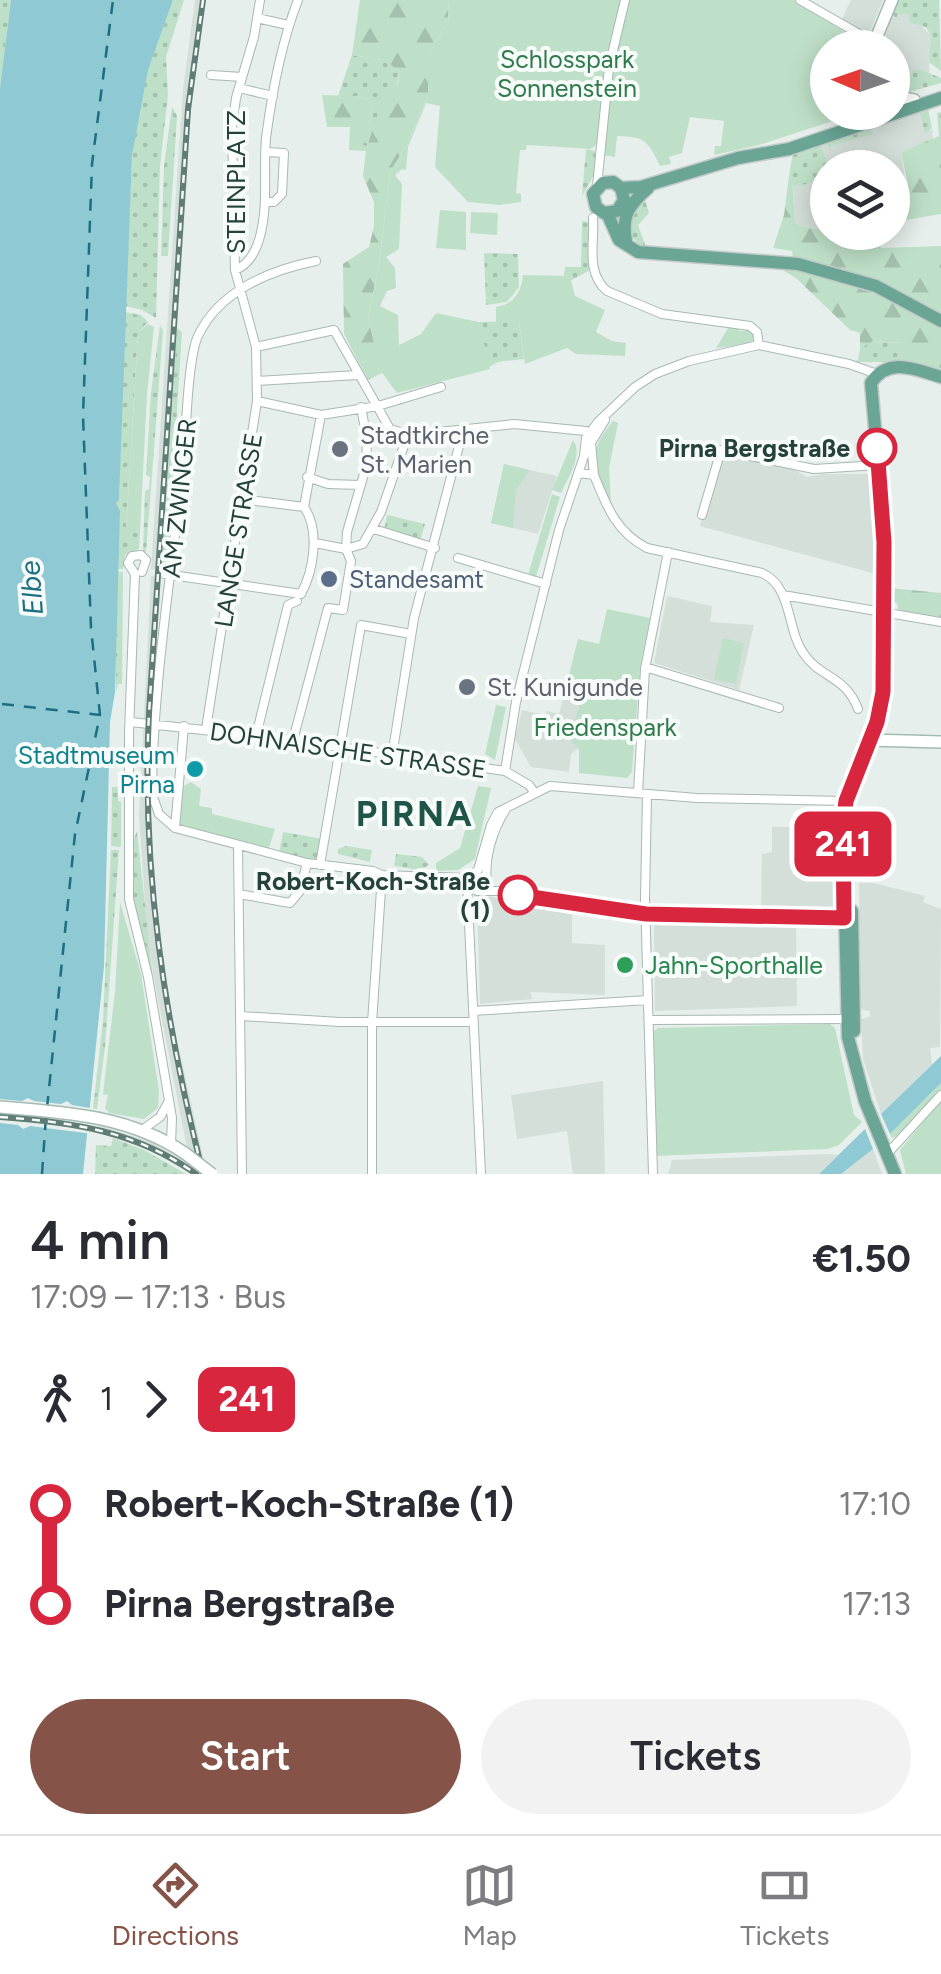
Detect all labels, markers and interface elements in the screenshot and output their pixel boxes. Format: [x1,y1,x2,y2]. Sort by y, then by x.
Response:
north arrow [810,30,910,130]
map controls [810,30,910,250]
park label: Schlosspark Sonnenstein [497,44,637,103]
street label: STEINPLATZ [221,110,251,254]
button: layers [810,150,910,250]
street label: AM ZWINGER [156,417,202,579]
place label: Stadtkirche St. Marien [360,420,489,479]
marker: Pirna Bergstraße [858,429,896,467]
street label: LANGE STRASSE [208,431,268,629]
place label: Pirna Bergstraße [659,433,850,463]
marker: Stadtkirche St. Marien [329,438,351,460]
water label: Elbe [12,560,50,616]
place label: Standesamt [349,564,484,594]
marker: Standesamt [318,568,340,590]
place label: St. Kunigunde [487,672,643,702]
marker: St. Kunigunde [456,676,478,698]
park label: Friedenspark [533,712,677,742]
street label: DOHNAISCHE STRASSE [208,716,488,784]
place label: Stadtmuseum Pirna [18,740,175,799]
marker: Stadtmuseum Pirna [184,758,206,780]
district label: PIRNA [356,793,474,835]
line badge: 241 [786,812,900,876]
text: 241 [814,823,872,865]
place label: Robert-Koch-Straße (1) [256,866,490,925]
marker: Robert-Koch-Straße (1) [499,876,537,914]
place label: Jahn-Sporthalle [645,950,823,980]
marker: Jahn-Sporthalle [614,954,636,976]
text: 4 min [30,1207,170,1273]
text: €1.50 [812,1236,911,1282]
text: 17:09 – 17:13 · Bus [30,1278,286,1316]
icon: walk [30,1372,85,1427]
icon: forward [128,1372,183,1427]
text: 241 [218,1378,275,1420]
text: 1 [100,1380,113,1418]
text: Robert-Koch-Straße (1) [104,1481,514,1527]
text: 17:10 [839,1485,911,1523]
text: Pirna Bergstraße [104,1581,395,1627]
text: 17:13 [842,1585,911,1623]
button: Start [30,1699,461,1814]
button: Tickets [481,1699,911,1814]
tab: Directions [112,1858,239,1952]
tab: Map [462,1858,517,1952]
tab: Tickets [740,1858,829,1952]

